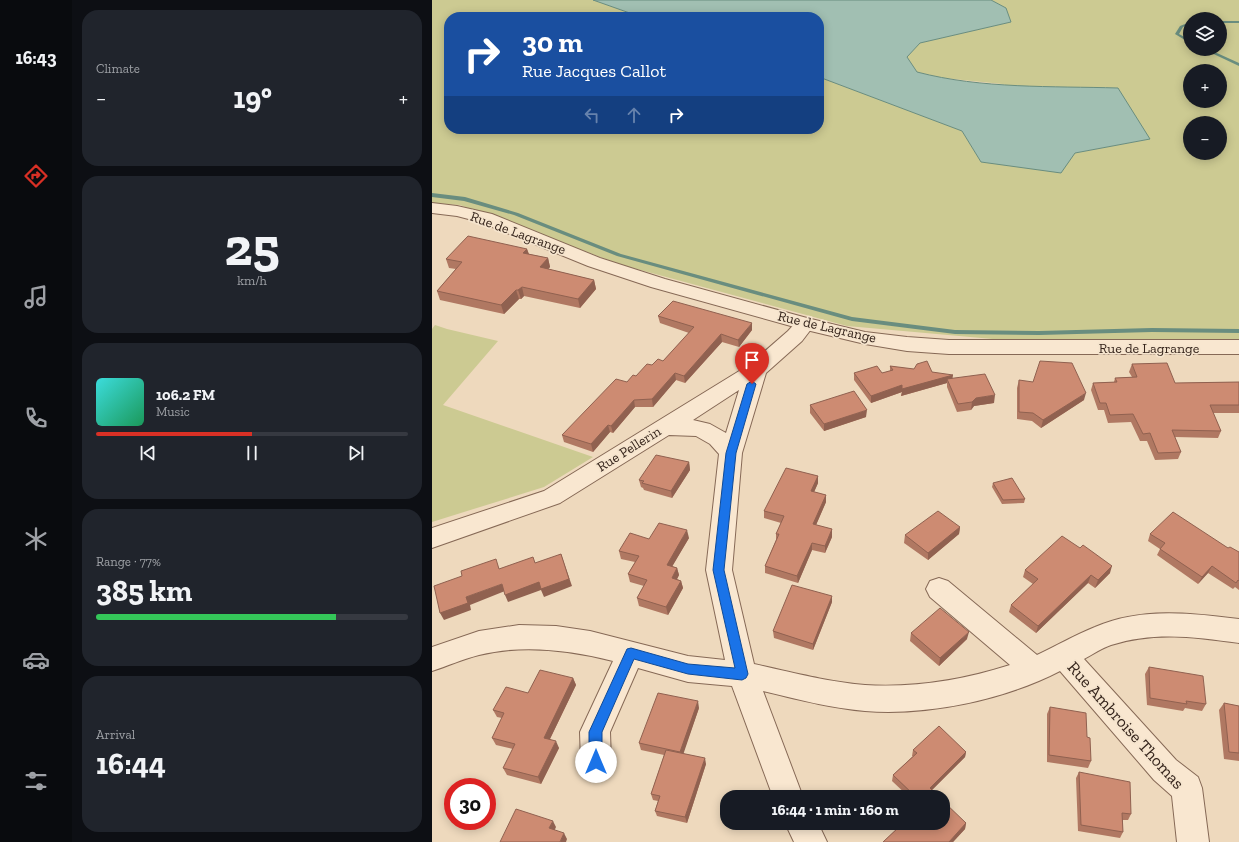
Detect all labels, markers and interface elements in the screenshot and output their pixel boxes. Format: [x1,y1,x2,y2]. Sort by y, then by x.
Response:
map controls [1183,12,1227,160]
button: layers [1183,12,1227,56]
text: 30 m [522,26,583,59]
icon: right [456,28,508,80]
text: 16:43 [15,47,57,69]
text: Rue Jacques Callot [522,60,666,82]
text: Climate [96,61,140,76]
button: + [1183,64,1227,108]
text: 19° [233,80,272,116]
text: − [96,85,106,112]
text: + [399,85,408,112]
icon: left [581,104,603,126]
icon: ahead [623,104,645,126]
icon: right [665,104,687,126]
button: − [1183,116,1227,160]
icon: directions [22,162,50,190]
street label: Rue de Lagrange [468,208,569,258]
text: 25 [224,216,280,278]
text: km/h [237,273,267,288]
icon: music [22,283,50,311]
street label: Rue de Lagrange [776,307,878,347]
street label: Rue de Lagrange [1099,340,1200,357]
pin [735,343,769,384]
icon: arrive [741,349,763,371]
text: 106.2 FM [156,386,215,404]
icon: phone [22,404,50,432]
text: Music [156,404,190,419]
street label: Rue Pellerin [594,423,664,475]
icon: previous [137,442,159,464]
icon: pause [241,442,263,464]
icon: next [345,442,367,464]
icon: climate [22,525,50,553]
text: Range · 77% [96,554,161,569]
text: 385 km [96,573,192,609]
icon: car [22,646,50,674]
street label: Rue Ambroise Thomas [1063,657,1189,793]
text: Arrival [96,727,135,742]
position arrow [575,741,617,783]
text: 16:44 [96,746,166,782]
icon: filters [22,767,50,795]
speed limit sign: 30 [444,778,496,830]
text: 16:44 · 1 min · 160 m [771,801,899,819]

